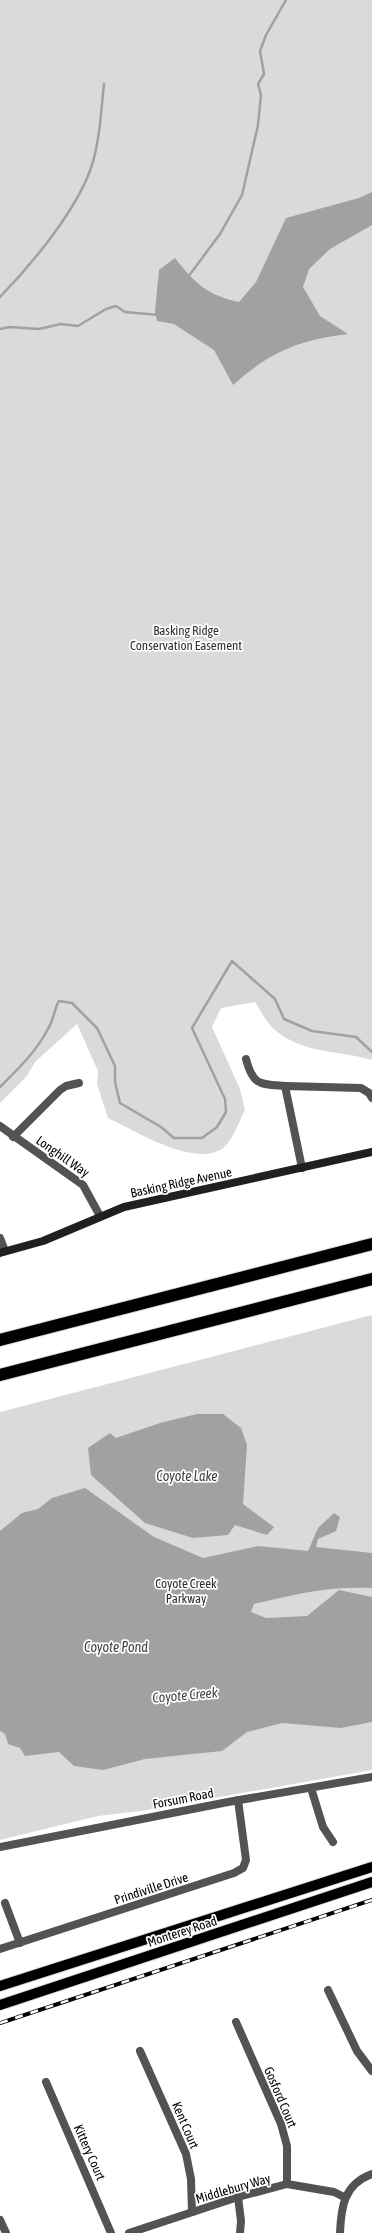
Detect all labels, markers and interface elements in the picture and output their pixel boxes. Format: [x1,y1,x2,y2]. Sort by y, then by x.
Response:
park label: Basking Ridge Conservation Easement [130,623,242,653]
street label: Longhill Way [33,1133,93,1181]
street label: Basking Ridge Avenue [129,1164,233,1201]
water label: Coyote Lake [156,1468,218,1484]
park label: Coyote Creek Parkway [155,1576,217,1606]
water label: Coyote Pond [84,1639,148,1655]
water label: Coyote Creek [152,1684,219,1706]
street label: Forsum Road [151,1785,215,1812]
street label: Prindiville Drive [112,1869,190,1907]
street label: Monterey Road [146,1913,219,1950]
street label: Gosford Court [261,2064,300,2130]
street label: Kent Court [169,2099,202,2151]
street label: Kittery Court [71,2122,109,2183]
street label: Middlebury Way [194,2170,273,2206]

